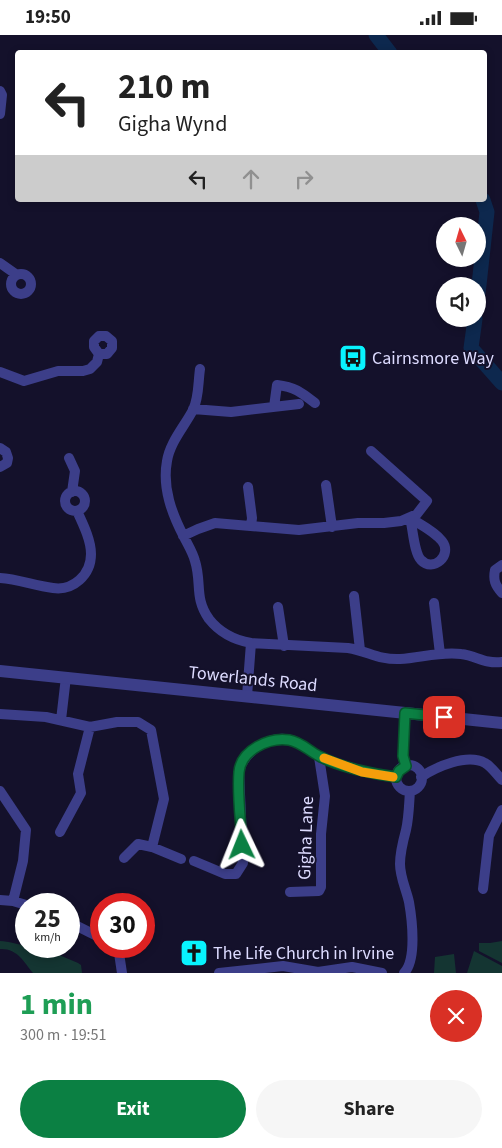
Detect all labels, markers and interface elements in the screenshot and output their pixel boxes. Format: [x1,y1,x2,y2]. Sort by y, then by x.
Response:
text: 19:50 [25,4,71,31]
text: 210 m [118,62,210,112]
icon: left [35,70,100,135]
text: Gigha Wynd [118,108,227,140]
icon: left [184,165,212,193]
icon: ahead [237,165,265,193]
icon: right [290,165,318,193]
north arrow [436,217,486,267]
map controls [436,217,486,327]
button: sound [436,277,486,327]
bus stop icon: Cairnsmore Way [338,343,368,373]
place label: Cairnsmore Way [372,346,495,371]
street label: Towerlands Road [187,660,319,698]
pin [423,696,465,738]
icon: arrive [430,703,458,731]
street label: Gigha Lane [292,796,320,880]
position arrow [215,818,267,870]
speed limit sign: 30 [90,893,155,958]
text: 25 [34,901,61,937]
text: km/h [34,929,61,946]
church icon: The Life Church in Irvine [179,938,209,968]
place label: The Life Church in Irvine [213,941,394,966]
text: 1 min [20,983,93,1026]
button: close [430,990,482,1042]
text: 300 m · 19:51 [20,1024,107,1046]
button: Exit [20,1080,246,1138]
button: Share [256,1080,482,1138]

